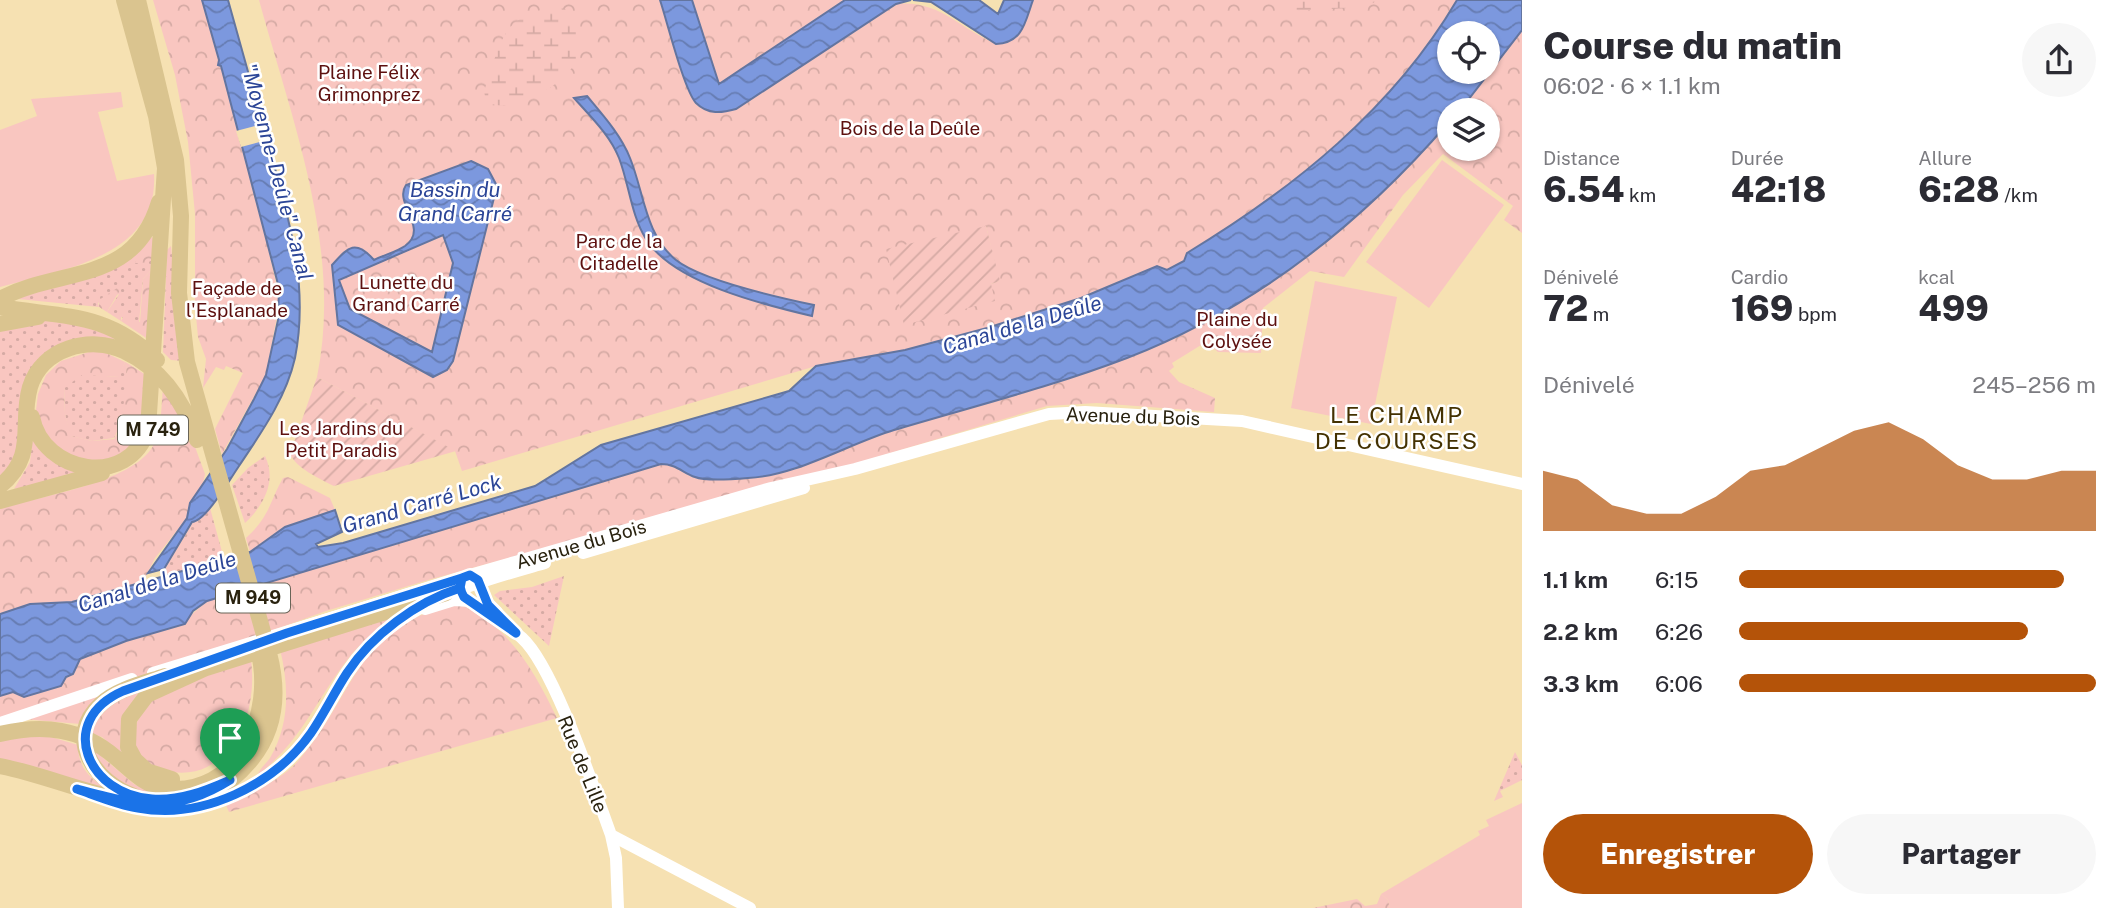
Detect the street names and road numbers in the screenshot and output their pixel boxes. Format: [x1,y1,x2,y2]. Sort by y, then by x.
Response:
street label: Avenue du Bois [1065,403,1201,429]
road number: M 749 [118,416,188,444]
street label: Avenue du Bois [513,515,649,573]
road number: M 949 [216,584,290,612]
street label: Rue de Lille [554,712,612,816]

